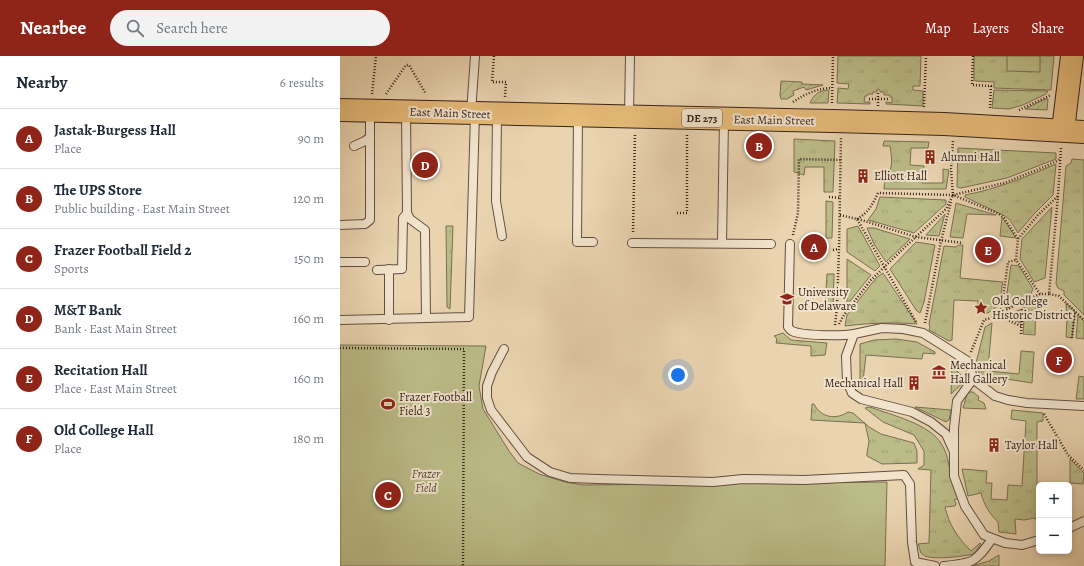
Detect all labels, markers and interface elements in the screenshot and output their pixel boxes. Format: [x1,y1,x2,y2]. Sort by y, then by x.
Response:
search box [110,10,390,46]
text: Nearbee [20,15,86,41]
icon: search [124,17,146,39]
text: Search here [156,18,228,38]
text: Map [925,19,951,38]
text: Layers [973,19,1009,38]
text: Share [1031,19,1064,38]
text: Nearby [16,71,67,94]
text: 6 results [280,74,324,91]
street label: East Main Street [409,104,491,122]
road number: DE 273 [682,109,722,127]
street label: East Main Street [733,111,815,129]
text: Jastak-Burgess Hall [54,120,176,140]
text: A [25,130,33,147]
text: 90 m [298,130,324,147]
pin: B [746,131,772,161]
text: Place [54,140,82,157]
building icon: Alumni Hall [922,149,938,165]
place label: Alumni Hall [940,149,1000,165]
pin: D [412,150,438,180]
building icon: Elliott Hall [855,168,871,184]
place label: Elliott Hall [874,168,927,184]
text: The UPS Store [54,180,142,200]
text: B [25,190,33,207]
text: 120 m [293,190,324,207]
text: Public building · East Main Street [54,200,230,217]
pin: A [801,232,827,262]
pin: E [975,235,1001,265]
text: Frazer Football Field 2 [54,240,191,260]
text: C [25,250,33,267]
text: 150 m [294,250,324,267]
text: Sports [54,260,89,277]
place label: University of Delaware [798,284,856,314]
school or university icon: University of Delaware [779,291,795,307]
place label: Old College Historic District [992,293,1072,323]
text: M&T Bank [54,300,121,320]
place icon: Old College Historic District [973,300,989,316]
text: D [24,310,34,327]
text: 160 m [293,310,324,327]
text: Bank · East Main Street [54,320,177,337]
pin: F [1046,345,1072,375]
place label: Mechanical Hall Gallery [950,357,1008,387]
text: Recitation Hall [54,360,147,380]
museum icon: Mechanical Hall Gallery [931,364,947,380]
your location [668,365,688,385]
text: E [25,370,33,387]
text: 160 m [293,370,324,387]
place label: Mechanical Hall [825,375,903,391]
building icon: Mechanical Hall [906,375,922,391]
text: Place · East Main Street [54,380,177,397]
place label: Frazer Football Field 3 [399,389,472,419]
sports icon: Frazer Football Field 3 [380,396,396,412]
text: Old College Hall [54,420,153,440]
text: F [26,430,32,447]
text: 180 m [293,430,324,447]
building icon: Taylor Hall [986,437,1002,453]
place label: Taylor Hall [1005,437,1058,453]
text: Place [54,440,82,457]
park label: Frazer Field [412,466,441,496]
pin: C [375,480,401,510]
map controls [1036,482,1072,554]
button: + [1036,482,1072,518]
button: − [1036,518,1072,554]

